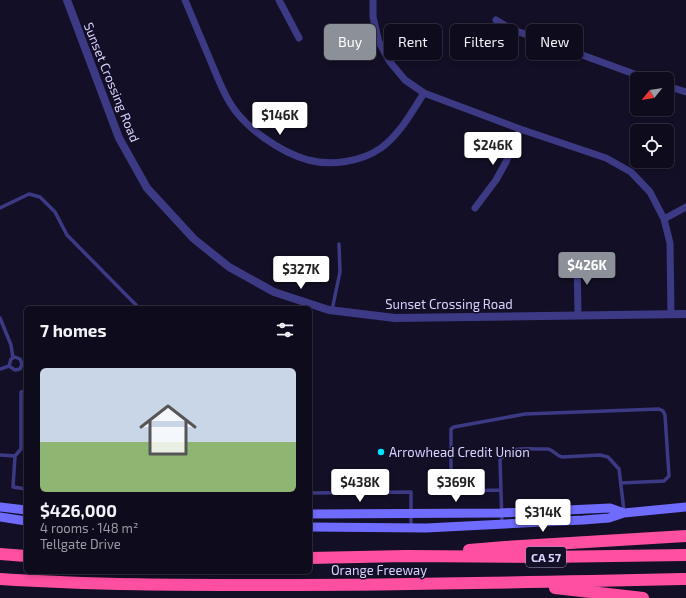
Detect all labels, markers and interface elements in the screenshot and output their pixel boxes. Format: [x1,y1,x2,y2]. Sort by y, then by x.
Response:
street label: Sunset Crossing Road [81,20,143,144]
chip: Buy [324,24,376,60]
chip: Rent [384,24,442,60]
chip: Filters [450,24,518,60]
chip: New [526,24,583,60]
north arrow [630,72,674,116]
map controls [630,72,674,168]
pin: $146K [252,102,308,136]
text: $146K [261,107,299,123]
button: locate [630,124,674,168]
pin: $246K [465,132,521,166]
text: $246K [473,137,513,153]
pin: $426K [559,252,615,286]
pin: $327K [273,256,329,290]
text: $426K [567,257,607,273]
text: $327K [282,261,320,277]
street label: Sunset Crossing Road [385,296,513,312]
icon: filters [274,319,296,341]
text: 7 homes [40,320,107,340]
icon: home [132,394,204,466]
place label: Arrowhead Credit Union [389,444,530,460]
marker: Arrowhead Credit Union [376,447,386,457]
pin: $438K [332,469,388,503]
pin: $369K [428,469,484,503]
text: $438K [340,474,380,490]
text: $369K [437,474,475,490]
pin: $314K [515,499,571,533]
text: $426,000 [40,500,117,520]
text: $314K [524,504,562,520]
text: 4 rooms · 148 m² [40,520,138,536]
text: Tellgate Drive [40,536,121,552]
road number: CA 57 [526,547,566,567]
street label: Orange Freeway [331,562,427,578]

